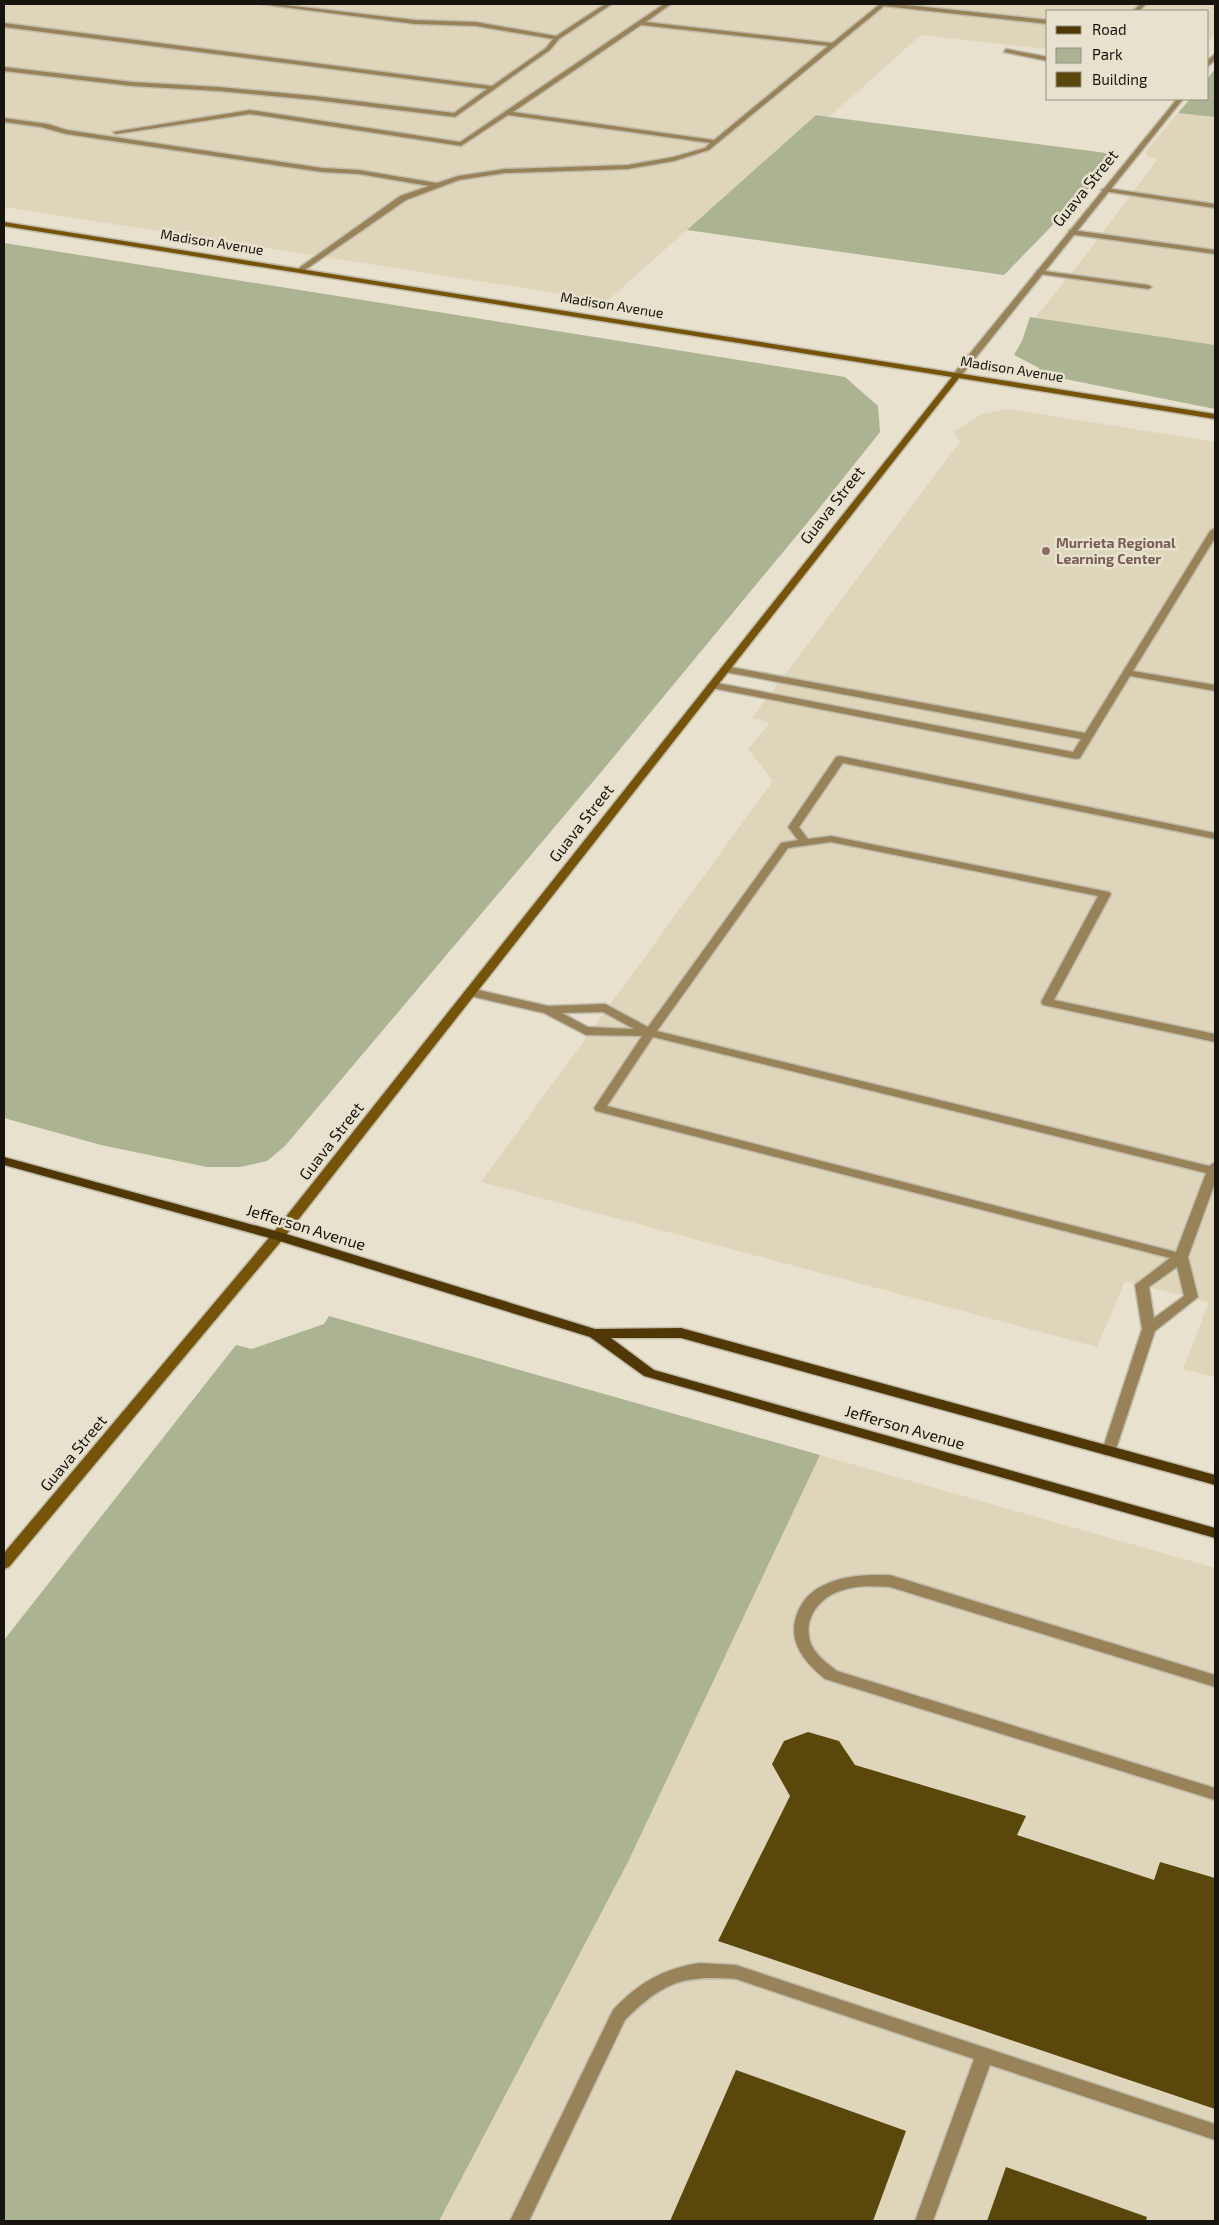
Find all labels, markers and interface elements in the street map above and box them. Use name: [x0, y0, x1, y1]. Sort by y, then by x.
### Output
legend: [1046, 10, 1209, 100]
text: Road: [1092, 20, 1127, 38]
text: Park: [1092, 45, 1123, 63]
text: Building: [1092, 70, 1148, 88]
street label: Guava Street: [1048, 146, 1121, 230]
street label: Madison Avenue: [159, 225, 265, 258]
street label: Madison Avenue: [559, 288, 665, 321]
street label: Madison Avenue: [959, 352, 1065, 385]
street label: Guava Street: [795, 462, 868, 547]
place label: Murrieta Regional Learning Center: [1056, 534, 1176, 567]
marker: Murrieta Regional Learning Center: [1040, 545, 1052, 557]
street label: Guava Street: [544, 780, 617, 865]
street label: Guava Street: [294, 1098, 367, 1183]
street label: Jefferson Avenue: [244, 1199, 368, 1254]
street label: Jefferson Avenue: [843, 1400, 967, 1453]
street label: Guava Street: [35, 1411, 110, 1494]

